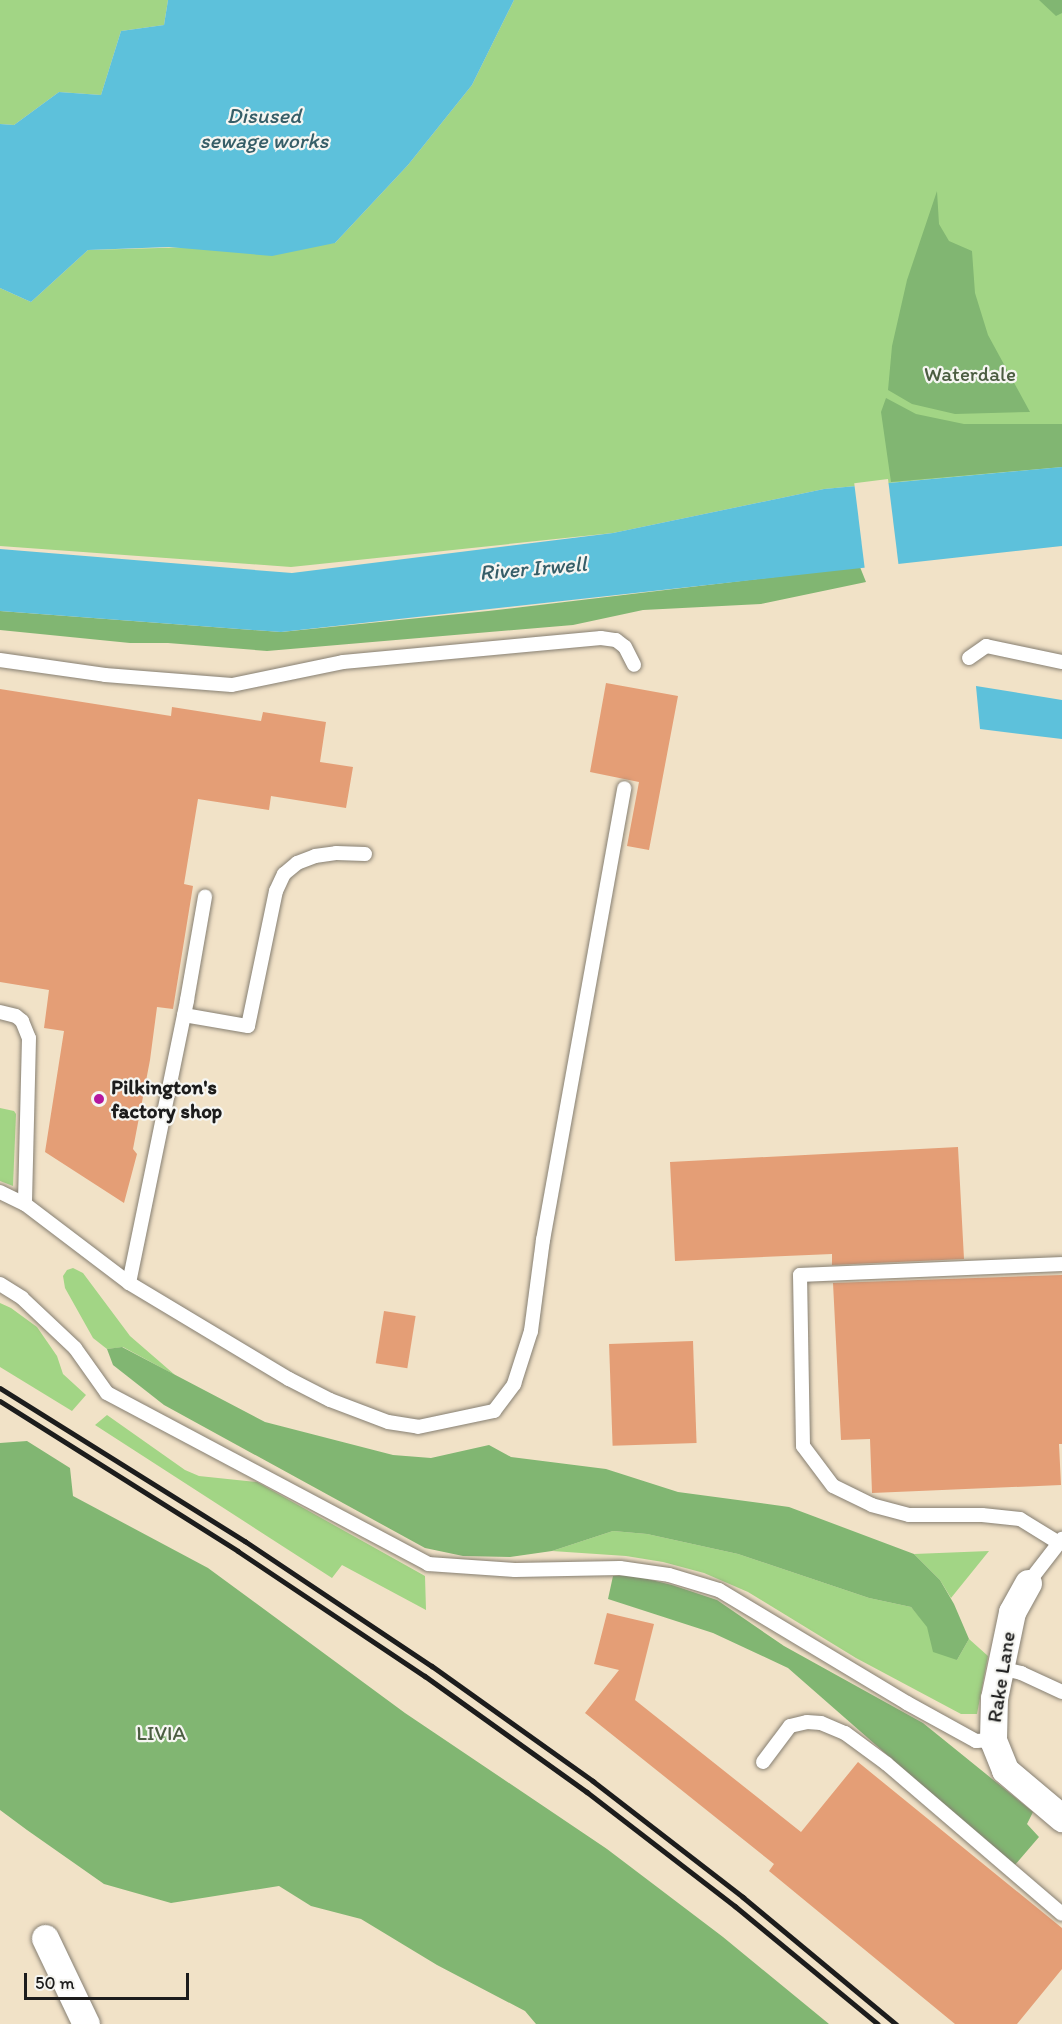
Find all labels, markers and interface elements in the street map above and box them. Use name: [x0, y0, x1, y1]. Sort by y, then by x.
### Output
water label: Disused sewage works: [200, 102, 328, 154]
park label: Waterdale: [924, 361, 1016, 387]
water label: River Irwell: [478, 550, 588, 586]
place label: Pilkington's factory shop: [111, 1074, 222, 1124]
marker: Pilkington's factory shop: [92, 1092, 106, 1106]
street label: Rake Lane: [981, 1629, 1021, 1725]
park label: LIVIA: [136, 1720, 186, 1746]
scale bar: [27, 1961, 192, 1999]
text: 50 m: [35, 1972, 75, 1994]

